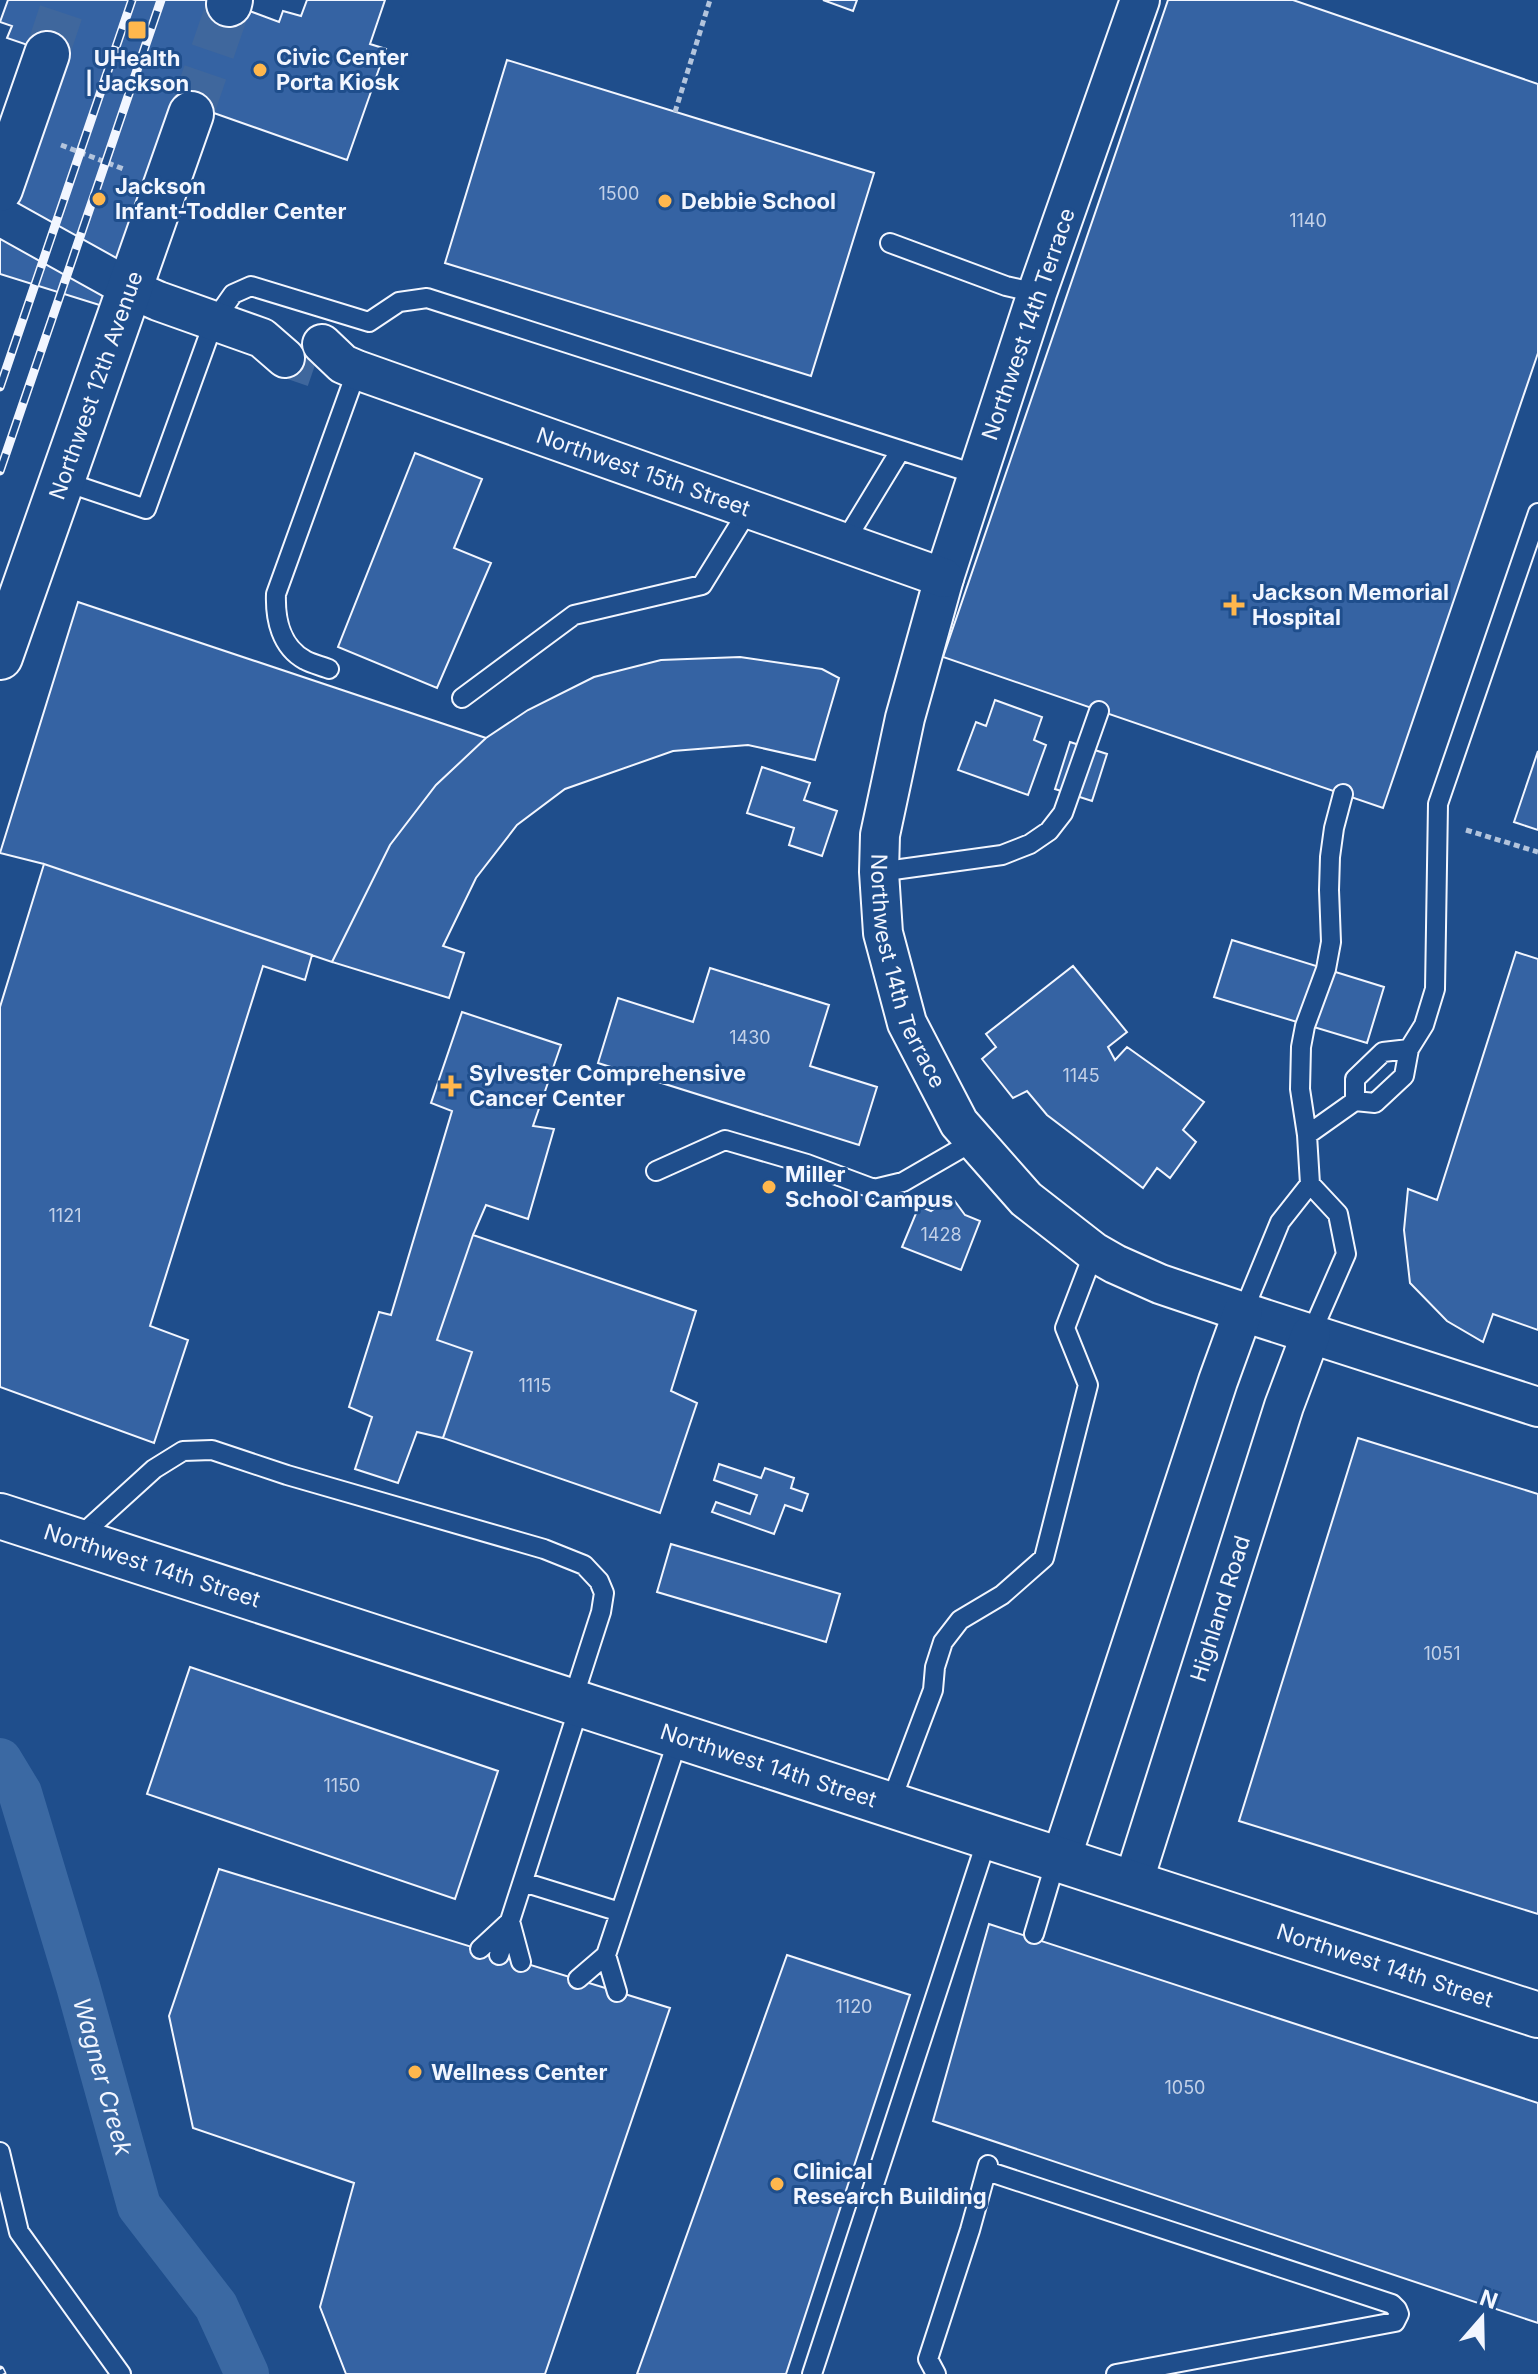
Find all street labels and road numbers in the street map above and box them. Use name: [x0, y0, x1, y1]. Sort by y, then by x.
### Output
street label: Northwest 14th Terrace: [976, 205, 1080, 443]
street label: Northwest 12th Avenue: [43, 268, 148, 503]
street label: Northwest 15th Street: [533, 422, 754, 521]
street label: Northwest 14th Terrace: [866, 853, 951, 1092]
street label: Northwest 14th Street: [41, 1518, 264, 1613]
street label: Highland Road: [1185, 1532, 1255, 1685]
street label: Northwest 14th Street: [657, 1718, 880, 1813]
street label: Northwest 14th Street: [1274, 1918, 1496, 2013]

